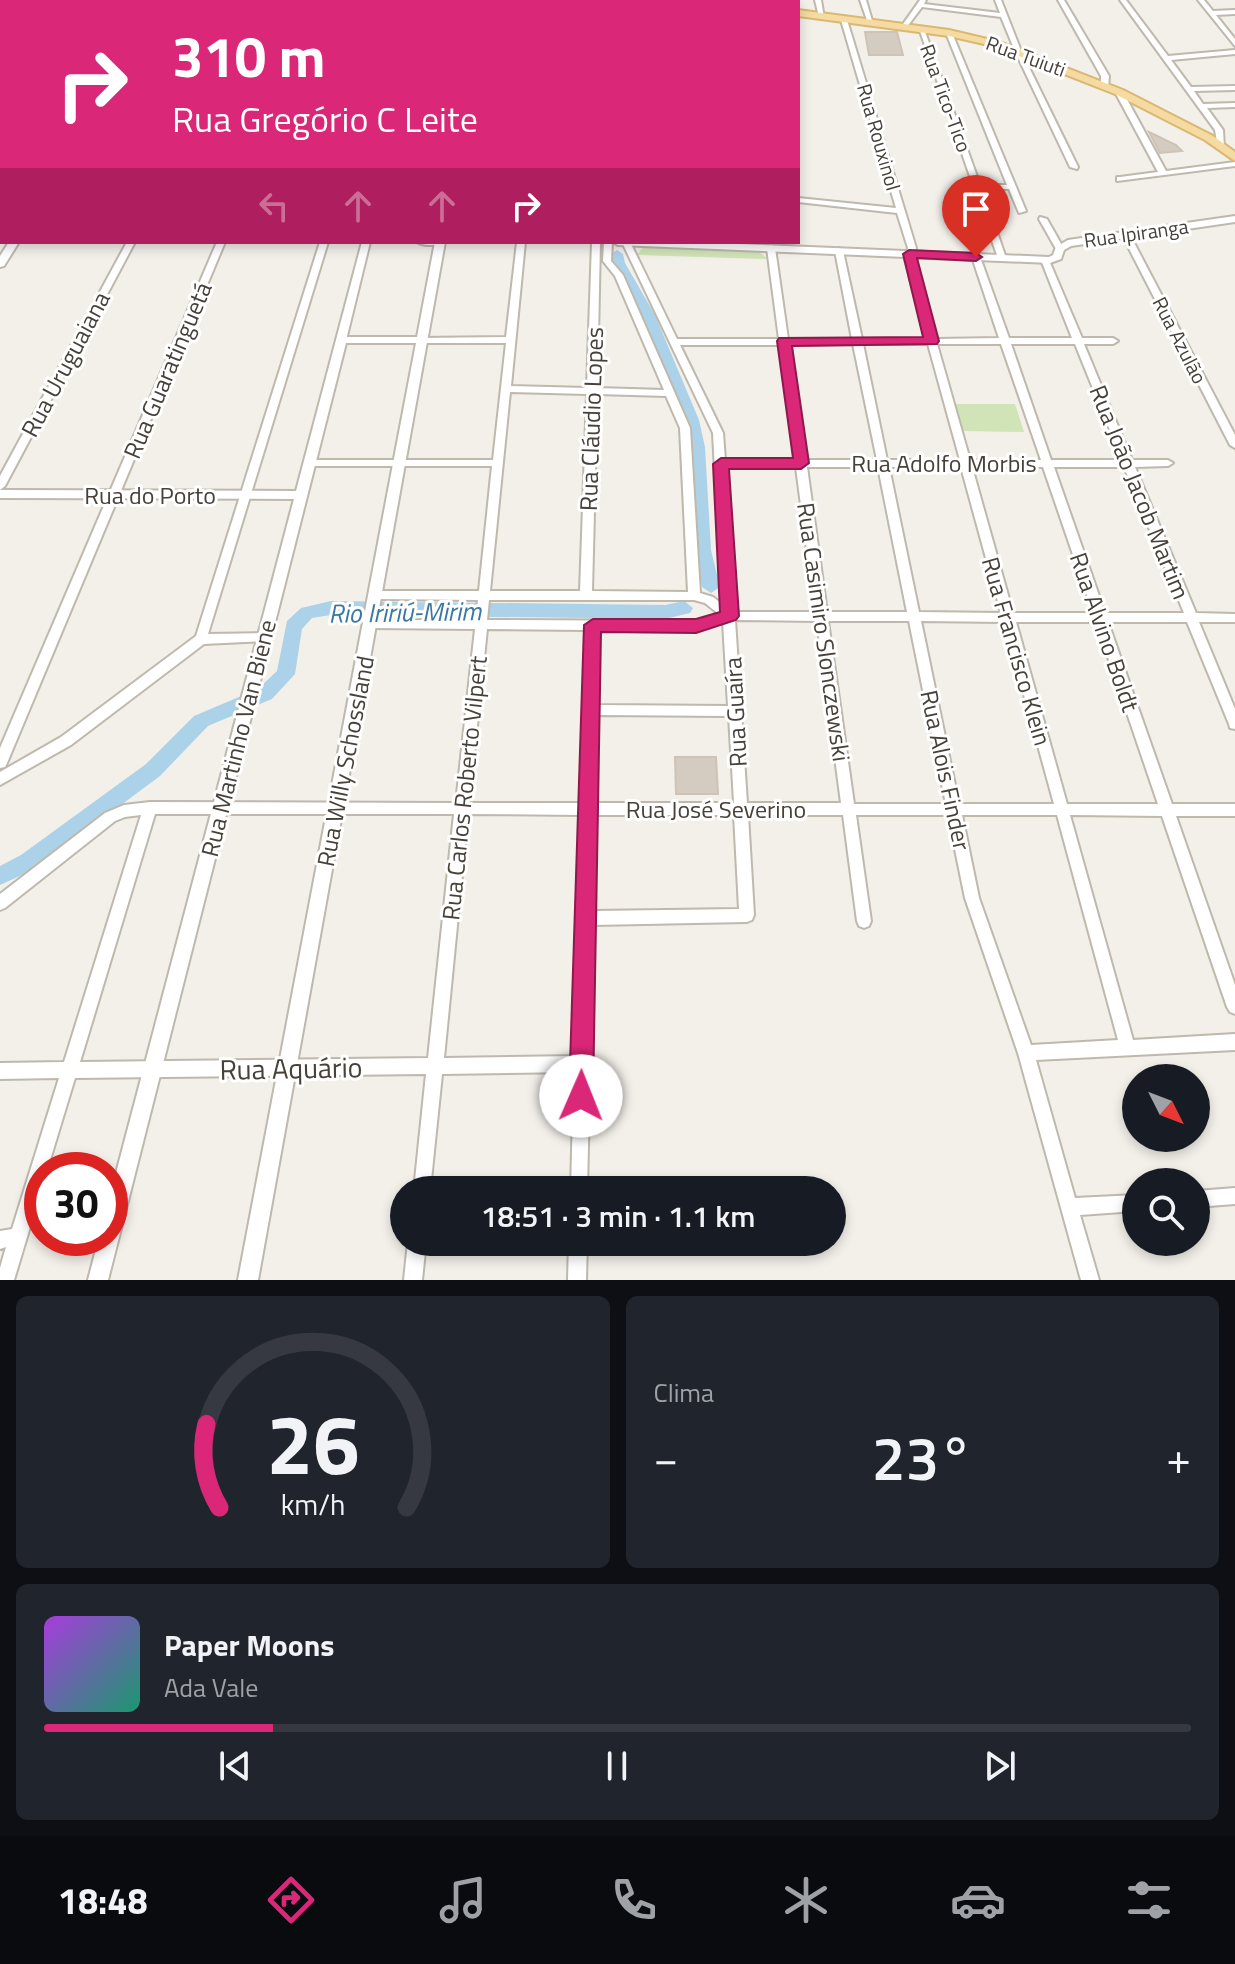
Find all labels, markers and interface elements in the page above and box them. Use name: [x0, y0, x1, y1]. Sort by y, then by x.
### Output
text: 310 m: [172, 14, 325, 99]
street label: Rua Tuiuti: [982, 27, 1070, 85]
icon: right: [40, 32, 144, 136]
street label: Rua Tico-Tico: [912, 40, 980, 156]
street label: Rua Rouxinol: [849, 80, 909, 194]
text: Rua Gregório C Leite: [172, 91, 478, 146]
pin: [942, 175, 1010, 257]
icon: left: [252, 184, 296, 228]
icon: ahead: [336, 184, 380, 228]
icon: ahead: [420, 184, 464, 228]
icon: right: [504, 184, 548, 228]
icon: arrive: [954, 187, 998, 231]
street label: Rua Ipiranga: [1082, 210, 1190, 256]
street label: Rua Guaratinguetá: [114, 276, 220, 464]
street label: Rua Uruguaiana: [11, 285, 119, 443]
street label: Rua Azulão: [1145, 291, 1215, 389]
street label: Rua Cláudio Lopes: [570, 326, 612, 512]
street label: Rua João Jacob Martim: [1081, 379, 1199, 605]
street label: Rua Adolfo Morbis: [851, 445, 1037, 481]
street label: Rua do Porto: [84, 477, 216, 513]
street label: Rua Casimiro Slonczewski: [788, 500, 860, 764]
street label: Rua Alvino Boldt: [1061, 547, 1149, 717]
street label: Rua Francisco Klein: [973, 552, 1061, 750]
water label: Rio Iririú-Mirim: [328, 591, 483, 633]
street label: Rua Martinho Van Biene: [191, 616, 285, 860]
street label: Rua Willy Schossland: [307, 653, 383, 869]
street label: Rua Carlos Roberto Vilpert: [432, 653, 496, 922]
street label: Rua Guaíra: [714, 656, 756, 768]
street label: Rua Alois Finder: [911, 687, 981, 853]
street label: Rua José Severino: [626, 791, 806, 827]
street label: Rua Aquário: [219, 1045, 363, 1091]
position arrow: [539, 1054, 623, 1138]
north arrow: [1122, 1064, 1210, 1152]
map controls: [1122, 1064, 1210, 1256]
speed limit sign: 30: [24, 1152, 128, 1256]
button: search: [1122, 1168, 1210, 1256]
text: 18:51 · 3 min · 1.1 km: [481, 1193, 755, 1239]
text: Clima: [654, 1373, 714, 1412]
text: 26: [266, 1380, 359, 1506]
text: 23°: [872, 1412, 973, 1503]
text: −: [654, 1424, 678, 1491]
text: +: [1166, 1424, 1191, 1491]
text: km/h: [280, 1483, 345, 1526]
text: Paper Moons: [164, 1622, 334, 1668]
text: Ada Vale: [164, 1668, 258, 1707]
icon: previous: [213, 1744, 257, 1788]
icon: pause: [595, 1744, 639, 1788]
icon: next: [978, 1744, 1022, 1788]
icon: directions: [263, 1872, 319, 1928]
icon: music: [435, 1872, 491, 1928]
icon: phone: [606, 1872, 662, 1928]
icon: climate: [778, 1872, 834, 1928]
icon: car: [950, 1872, 1006, 1928]
icon: filters: [1121, 1872, 1177, 1928]
text: 18:48: [58, 1873, 148, 1928]

